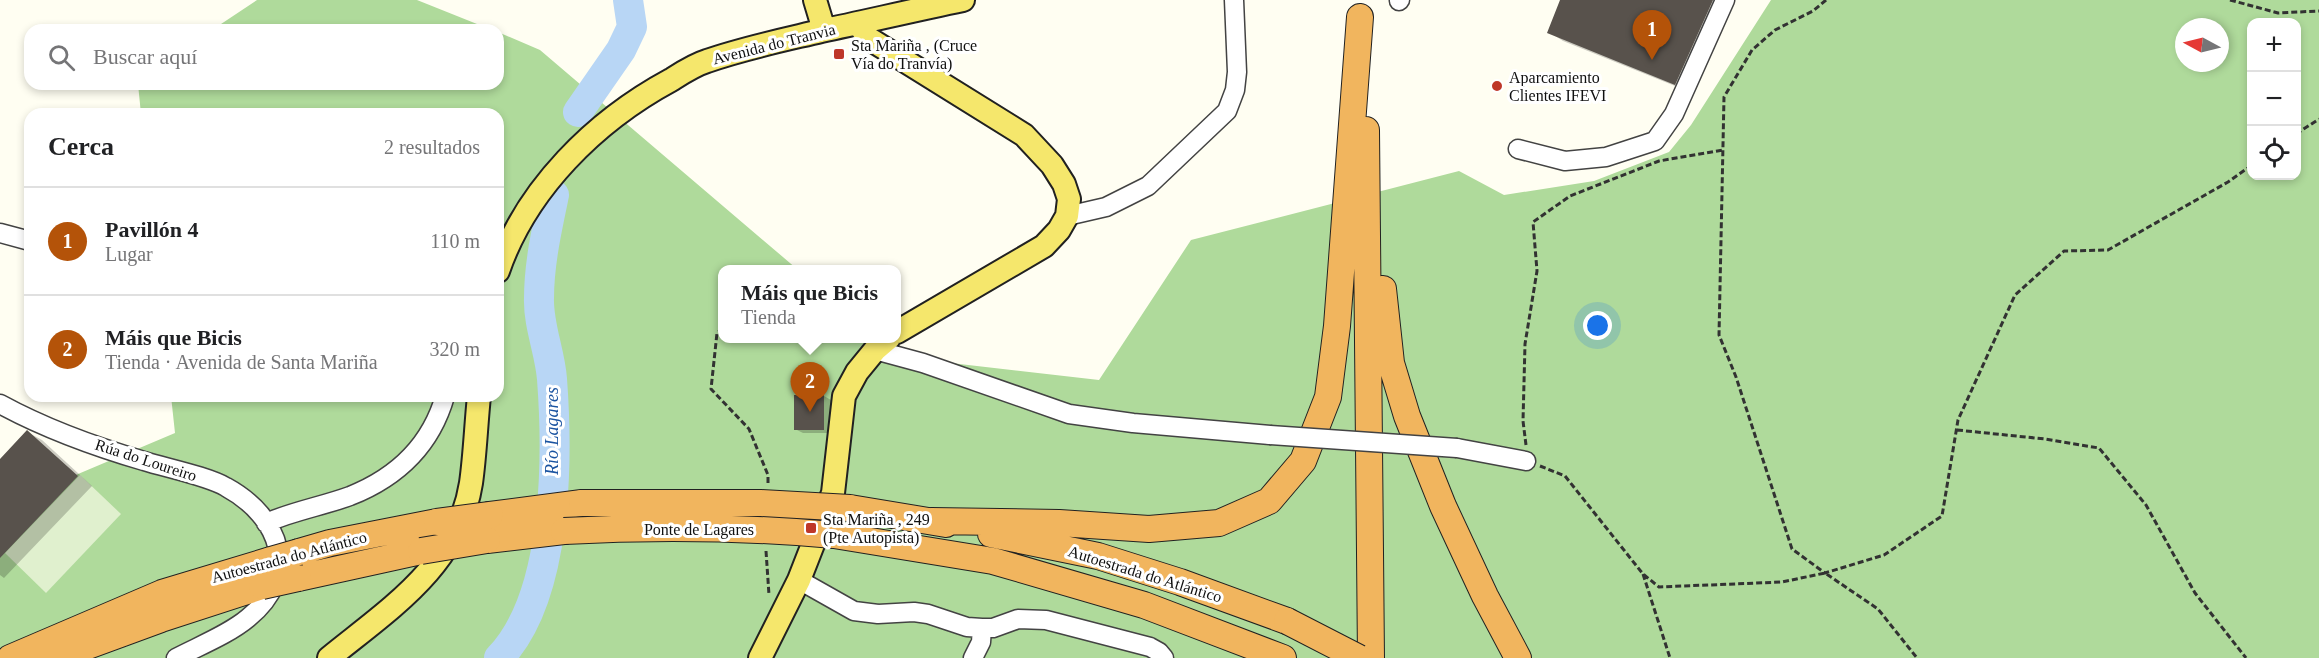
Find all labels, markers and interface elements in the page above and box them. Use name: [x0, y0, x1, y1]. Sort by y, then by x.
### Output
pin: 1: [1632, 10, 1672, 60]
north arrow: [2175, 18, 2229, 72]
map controls: [2247, 18, 2301, 180]
button: +: [2247, 18, 2301, 72]
street label: Avenida do Tranvia: [711, 21, 837, 67]
search box: [24, 24, 504, 90]
place label: Sta Mariña , (Cruce Vía do Tranvía): [851, 37, 977, 73]
icon: search: [45, 41, 78, 74]
text: Buscar aquí: [93, 44, 197, 69]
marker: Sta Mariña , (Cruce Vía do Tranvía): [832, 47, 846, 61]
place label: Aparcamiento Clientes IFEVI: [1509, 69, 1606, 104]
button: −: [2247, 72, 2301, 126]
marker: Aparcamiento Clientes IFEVI: [1490, 79, 1504, 93]
button: locate: [2247, 126, 2301, 180]
text: Cerca: [48, 132, 114, 161]
text: 2 resultados: [384, 136, 480, 158]
text: Pavillón 4: [105, 217, 199, 242]
text: 1: [63, 230, 73, 252]
text: 110 m: [430, 230, 480, 252]
text: Lugar: [105, 243, 153, 265]
popup: [718, 265, 901, 343]
text: Máis que Bicis: [741, 280, 878, 305]
text: Tienda: [741, 306, 796, 328]
your location: [1583, 311, 1612, 340]
text: Máis que Bicis: [105, 325, 242, 350]
text: 2: [63, 338, 73, 360]
text: 320 m: [429, 338, 480, 360]
text: Tienda · Avenida de Santa Mariña: [105, 351, 378, 373]
pin: 2: [790, 362, 830, 412]
water label: Río Lagares: [542, 387, 562, 476]
street label: Rúa do Loureiro: [93, 436, 199, 484]
place label: Sta Mariña , 249 (Pte Autopista): [823, 511, 930, 547]
street label: Ponte de Lagares: [644, 521, 754, 539]
marker: Sta Mariña , 249 (Pte Autopista): [804, 521, 818, 535]
street label: Autoestrada do Atlántico: [210, 528, 368, 586]
street label: Autoestrada do Atlántico: [1066, 542, 1224, 606]

